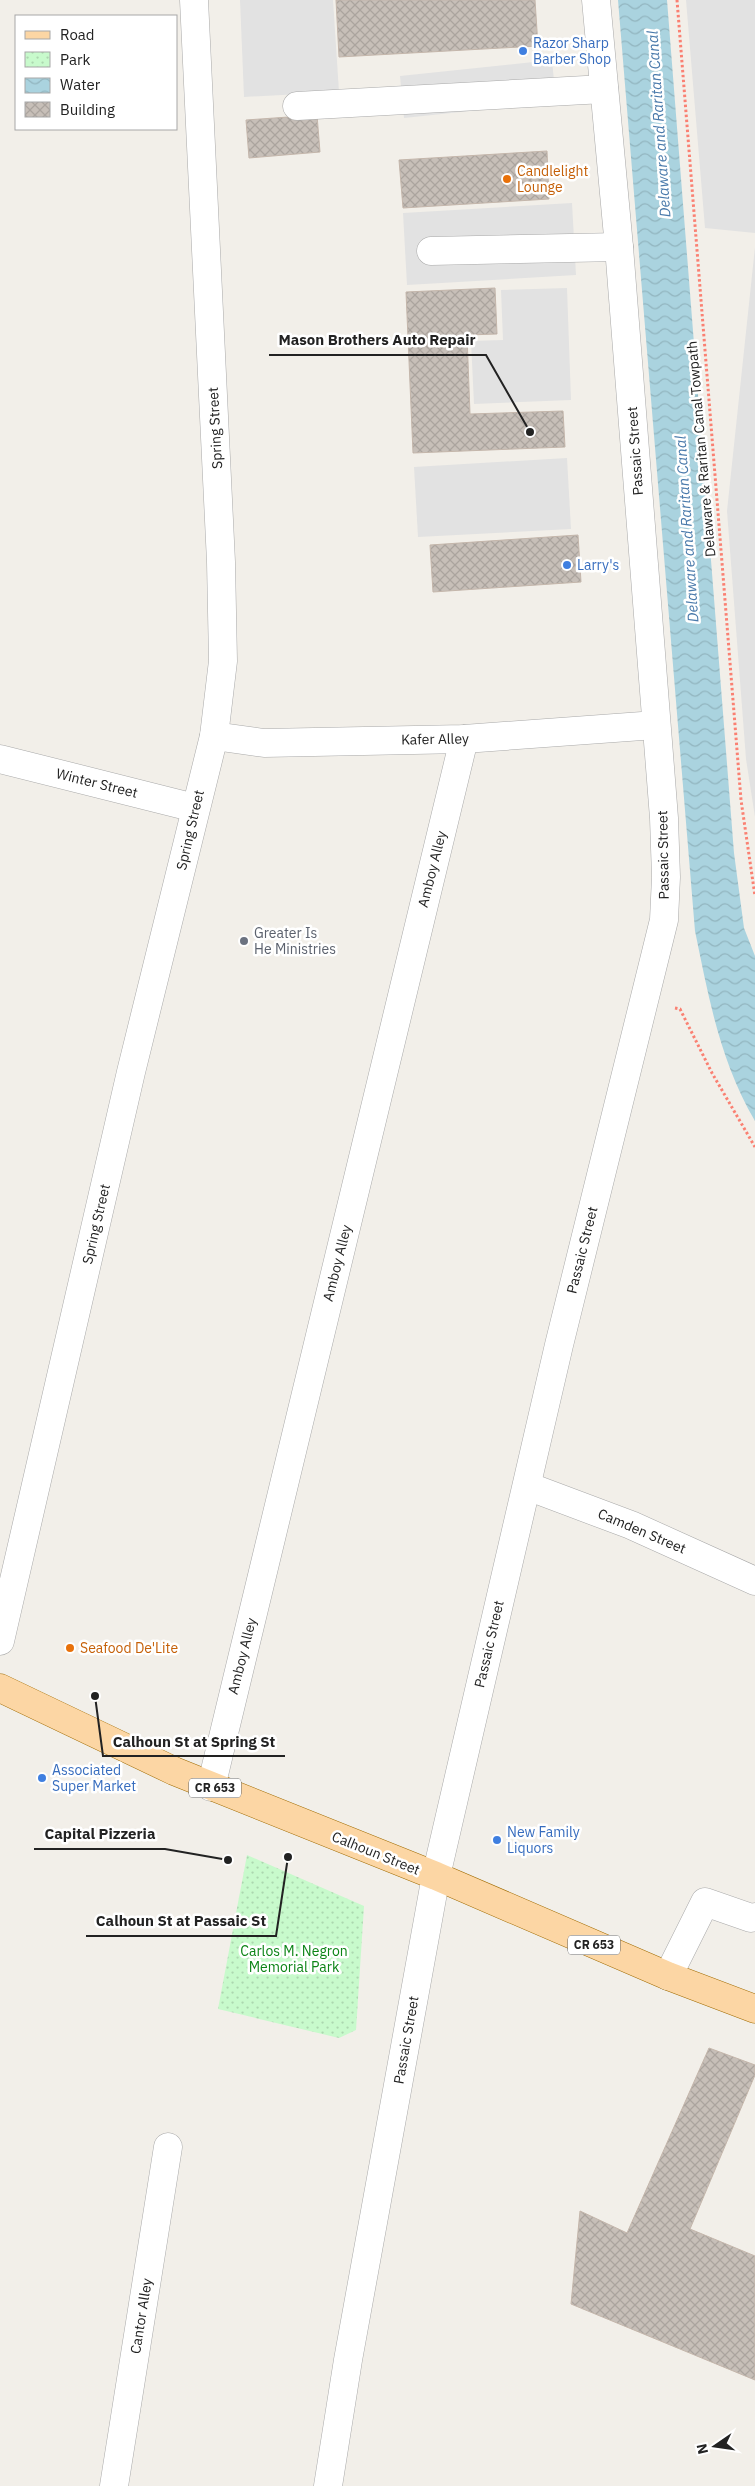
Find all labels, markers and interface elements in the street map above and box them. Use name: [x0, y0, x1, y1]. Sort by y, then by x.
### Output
legend: [15, 15, 178, 130]
text: Road: [60, 25, 95, 44]
water label: Delaware and Raritan Canal: [642, 30, 675, 218]
place label: Razor Sharp Barber Shop: [533, 34, 611, 68]
marker: Razor Sharp Barber Shop: [517, 45, 529, 57]
text: Park: [60, 50, 90, 69]
text: Water: [60, 75, 101, 94]
text: Building: [60, 100, 115, 119]
place label: Candlelight Lounge: [517, 162, 588, 196]
marker: Candlelight Lounge: [501, 173, 513, 185]
callout: Mason Brothers Auto Repair: [269, 325, 486, 355]
text: Mason Brothers Auto Repair: [278, 330, 476, 349]
street label: Delaware & Raritan Canal Towpath: [683, 340, 719, 558]
street label: Spring Street: [204, 387, 226, 469]
street label: Passaic Street: [623, 406, 647, 496]
water label: Delaware and Raritan Canal: [670, 435, 703, 623]
place label: Larry's: [577, 556, 620, 574]
marker: Larry's: [561, 559, 573, 571]
street label: Kafer Alley: [401, 729, 469, 749]
street label: Winter Street: [54, 764, 140, 802]
street label: Spring Street: [172, 788, 208, 872]
street label: Passaic Street: [653, 810, 673, 900]
street label: Amboy Alley: [414, 829, 450, 909]
place label: Greater Is He Ministries: [254, 924, 336, 958]
marker: Greater Is He Ministries: [238, 935, 250, 947]
street label: Spring Street: [78, 1182, 114, 1266]
street label: Passaic Street: [562, 1205, 602, 1295]
street label: Amboy Alley: [319, 1223, 355, 1303]
street label: Camden Street: [595, 1504, 689, 1558]
street label: Passaic Street: [470, 1598, 508, 1689]
street label: Amboy Alley: [224, 1616, 260, 1696]
place label: Seafood De'Lite: [80, 1639, 178, 1657]
marker: Seafood De'Lite: [64, 1642, 76, 1654]
callout: Calhoun St at Spring St: [103, 1726, 285, 1756]
text: Calhoun St at Spring St: [113, 1732, 276, 1751]
place label: Associated Super Market: [52, 1761, 136, 1795]
marker: Associated Super Market: [36, 1772, 48, 1784]
road number: CR 653: [189, 1779, 241, 1798]
callout: Capital Pizzeria: [34, 1819, 165, 1849]
place label: New Family Liquors: [507, 1823, 580, 1857]
text: Capital Pizzeria: [45, 1824, 156, 1843]
street label: Calhoun Street: [329, 1827, 423, 1879]
marker: New Family Liquors: [491, 1834, 503, 1846]
callout: Calhoun St at Passaic St: [86, 1906, 276, 1936]
text: Calhoun St at Passaic St: [96, 1911, 266, 1930]
road number: CR 653: [568, 1936, 620, 1954]
park label: Carlos M. Negron Memorial Park: [240, 1942, 348, 1976]
street label: Passaic Street: [389, 1994, 423, 2085]
street label: Cantor Alley: [126, 2277, 156, 2355]
north arrow: [690, 2421, 740, 2471]
text: N: [692, 2442, 712, 2456]

